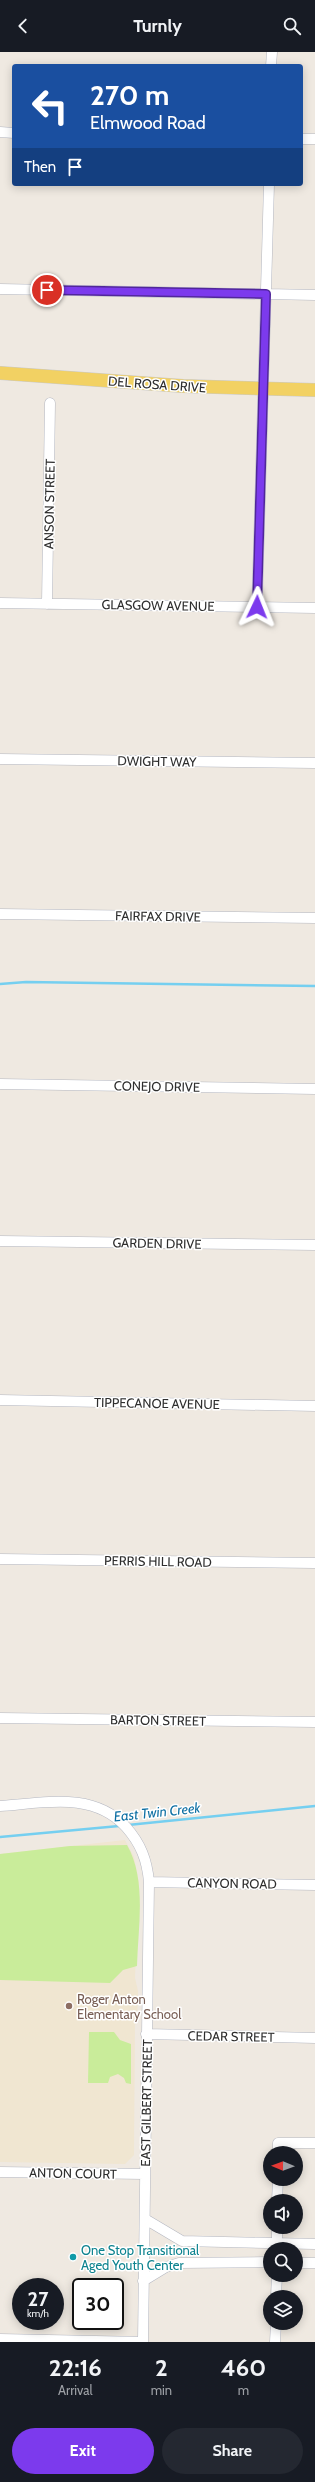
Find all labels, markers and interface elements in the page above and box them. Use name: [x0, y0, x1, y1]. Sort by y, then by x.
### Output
icon: back: [12, 15, 34, 37]
text: Turnly: [133, 15, 182, 37]
icon: search: [281, 15, 303, 37]
text: 270 m: [90, 78, 169, 112]
icon: left: [24, 80, 76, 132]
text: Elmwood Road: [90, 112, 206, 134]
icon: arrive: [64, 156, 86, 178]
text: Then: [24, 158, 56, 176]
pin: [30, 273, 64, 307]
icon: arrive: [36, 279, 58, 301]
street label: DEL ROSA DRIVE: [107, 373, 207, 395]
street label: ANSON STREET: [40, 459, 58, 549]
position arrow: [236, 586, 278, 628]
street label: GLASGOW AVENUE: [101, 596, 215, 614]
street label: DWIGHT WAY: [117, 752, 197, 770]
street label: FAIRFAX DRIVE: [115, 907, 201, 925]
street label: CONEJO DRIVE: [114, 1077, 200, 1095]
street label: GARDEN DRIVE: [112, 1234, 202, 1252]
street label: TIPPECANOE AVENUE: [94, 1394, 220, 1412]
street label: PERRIS HILL ROAD: [104, 1552, 212, 1570]
street label: BARTON STREET: [110, 1711, 206, 1729]
water label: East Twin Creek: [113, 1798, 202, 1825]
street label: CANYON ROAD: [187, 1874, 277, 1892]
place label: Roger Anton Elementary School: [77, 1991, 181, 2022]
marker: Roger Anton Elementary School: [64, 2001, 74, 2011]
street label: CEDAR STREET: [187, 2027, 275, 2045]
street label: EAST GILBERT STREET: [137, 2039, 155, 2167]
north arrow: [263, 2146, 303, 2186]
map controls: [263, 2146, 303, 2330]
street label: ANTON COURT: [29, 2164, 117, 2182]
button: sound: [263, 2194, 303, 2234]
place label: One Stop Transitional Aged Youth Center: [81, 2242, 199, 2273]
button: search: [263, 2242, 303, 2282]
marker: One Stop Transitional Aged Youth Center: [68, 2252, 78, 2262]
speed limit sign: 30: [72, 2278, 124, 2330]
text: 27: [28, 2287, 48, 2311]
button: layers: [263, 2290, 303, 2330]
text: km/h: [27, 2307, 49, 2320]
text: 22:16: [49, 2353, 102, 2382]
text: 2: [155, 2353, 168, 2382]
text: 460: [221, 2353, 266, 2382]
text: Arrival: [58, 2382, 93, 2398]
text: min: [151, 2382, 172, 2398]
text: m: [238, 2382, 249, 2398]
button: Exit: [12, 2428, 154, 2474]
button: Share: [162, 2428, 303, 2474]

